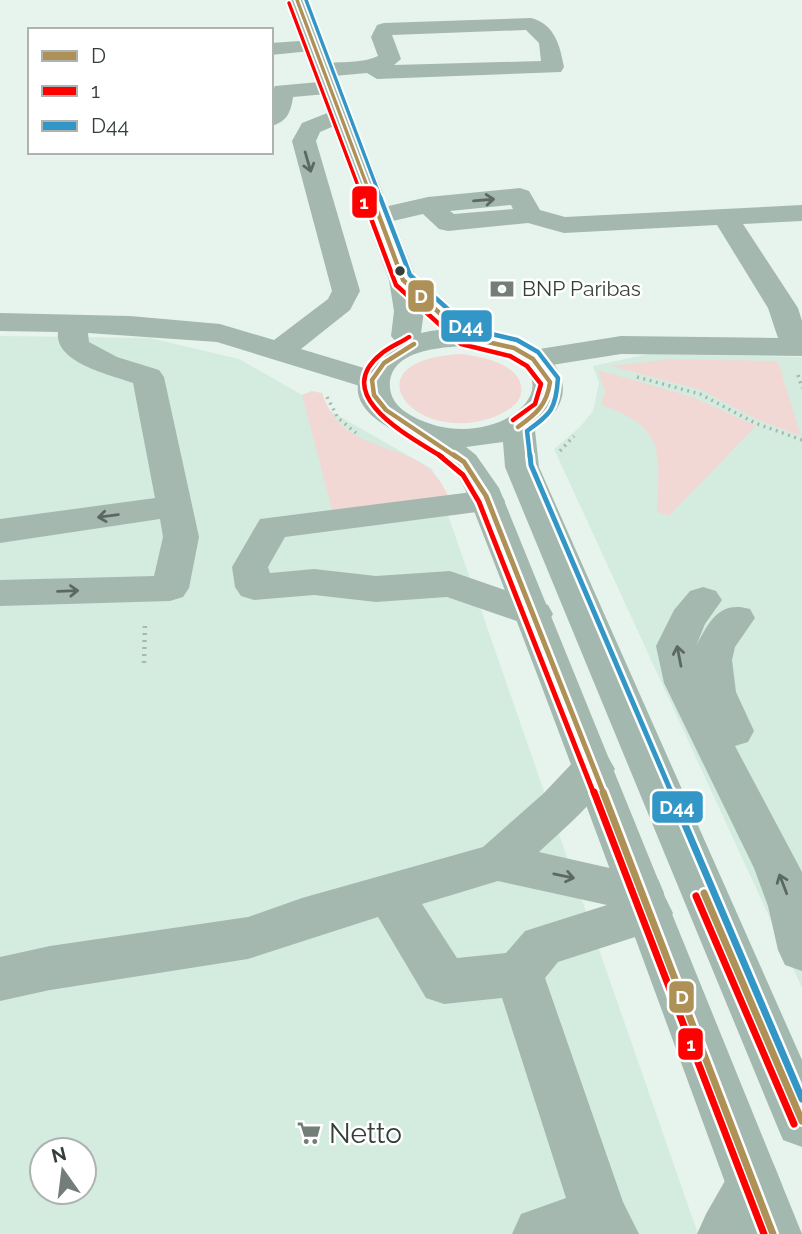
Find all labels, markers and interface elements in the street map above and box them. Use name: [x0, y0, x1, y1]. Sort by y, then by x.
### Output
legend: [28, 28, 273, 154]
text: D: [91, 43, 106, 68]
text: 1: [91, 78, 100, 103]
text: D44: [91, 113, 129, 138]
one-way arrow: [303, 150, 316, 172]
line badge: 1: [351, 185, 378, 219]
text: 1: [359, 191, 369, 213]
one-way arrow: [472, 193, 495, 206]
unlabelled marker: [393, 264, 407, 278]
bank icon: BNP Paribas: [488, 275, 516, 303]
place label: BNP Paribas: [522, 276, 641, 301]
line badge: D: [407, 279, 435, 313]
text: D: [414, 285, 428, 307]
line badge: D44: [440, 309, 493, 343]
text: D44: [448, 315, 484, 337]
one-way arrow: [97, 509, 119, 522]
one-way arrow: [56, 584, 79, 597]
one-way arrow: [671, 645, 685, 668]
line badge: D44: [651, 790, 704, 824]
text: D44: [659, 796, 695, 818]
one-way arrow: [552, 870, 575, 884]
one-way arrow: [776, 874, 789, 896]
line badge: D: [668, 980, 695, 1014]
text: D: [675, 986, 689, 1008]
line badge: 1: [677, 1027, 704, 1061]
text: 1: [686, 1033, 696, 1055]
place label: Netto: [329, 1117, 402, 1150]
supermarket icon: Netto: [295, 1119, 323, 1147]
north arrow: [28, 1136, 98, 1206]
text: N: [49, 1142, 69, 1167]

